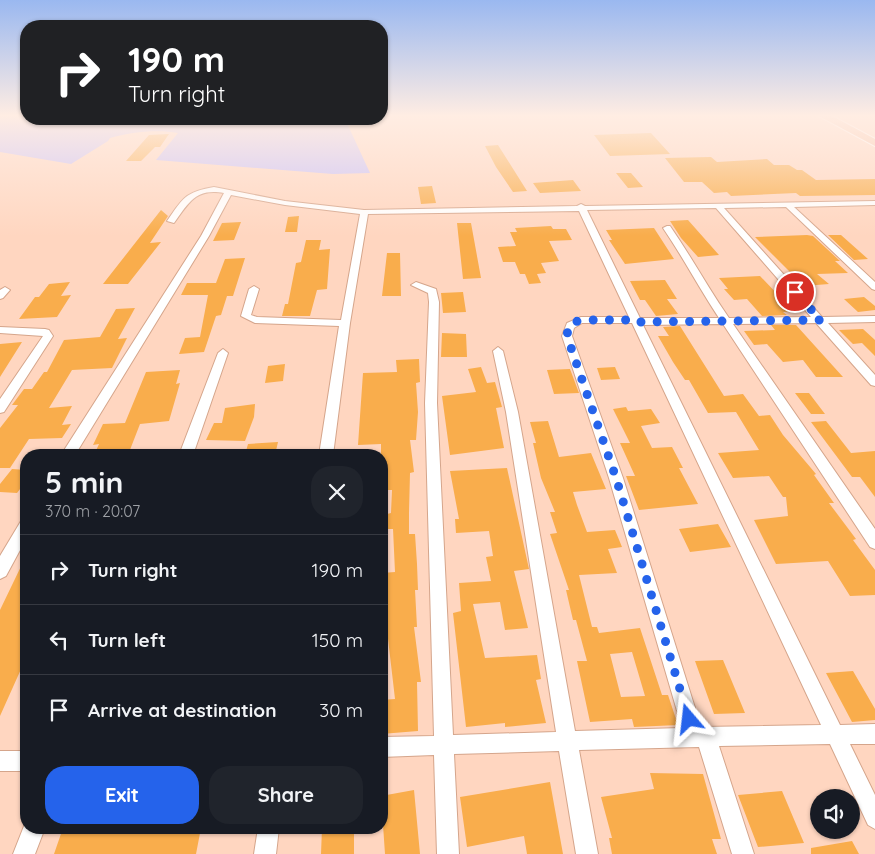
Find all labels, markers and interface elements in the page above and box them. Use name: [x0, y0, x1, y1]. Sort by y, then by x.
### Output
text: 190 m: [128, 37, 225, 81]
icon: right: [45, 40, 110, 105]
text: Turn right: [128, 80, 225, 108]
pin: [774, 271, 816, 313]
icon: arrive: [781, 278, 809, 306]
text: 5 min: [45, 463, 123, 501]
button: close: [311, 466, 363, 518]
text: 370 m · 20:07: [45, 501, 140, 521]
icon: right: [45, 556, 73, 584]
text: Turn right: [88, 558, 177, 582]
text: 190 m: [312, 558, 363, 582]
icon: left: [45, 626, 73, 654]
text: Turn left: [88, 628, 166, 652]
text: 150 m: [312, 628, 363, 652]
position arrow: [662, 692, 714, 744]
icon: arrive: [45, 696, 73, 724]
text: Arrive at destination: [88, 698, 277, 722]
text: 30 m: [319, 698, 363, 722]
button: Exit: [45, 766, 199, 824]
button: Share: [209, 766, 363, 824]
map controls: [810, 789, 860, 839]
button: sound: [810, 789, 860, 839]

